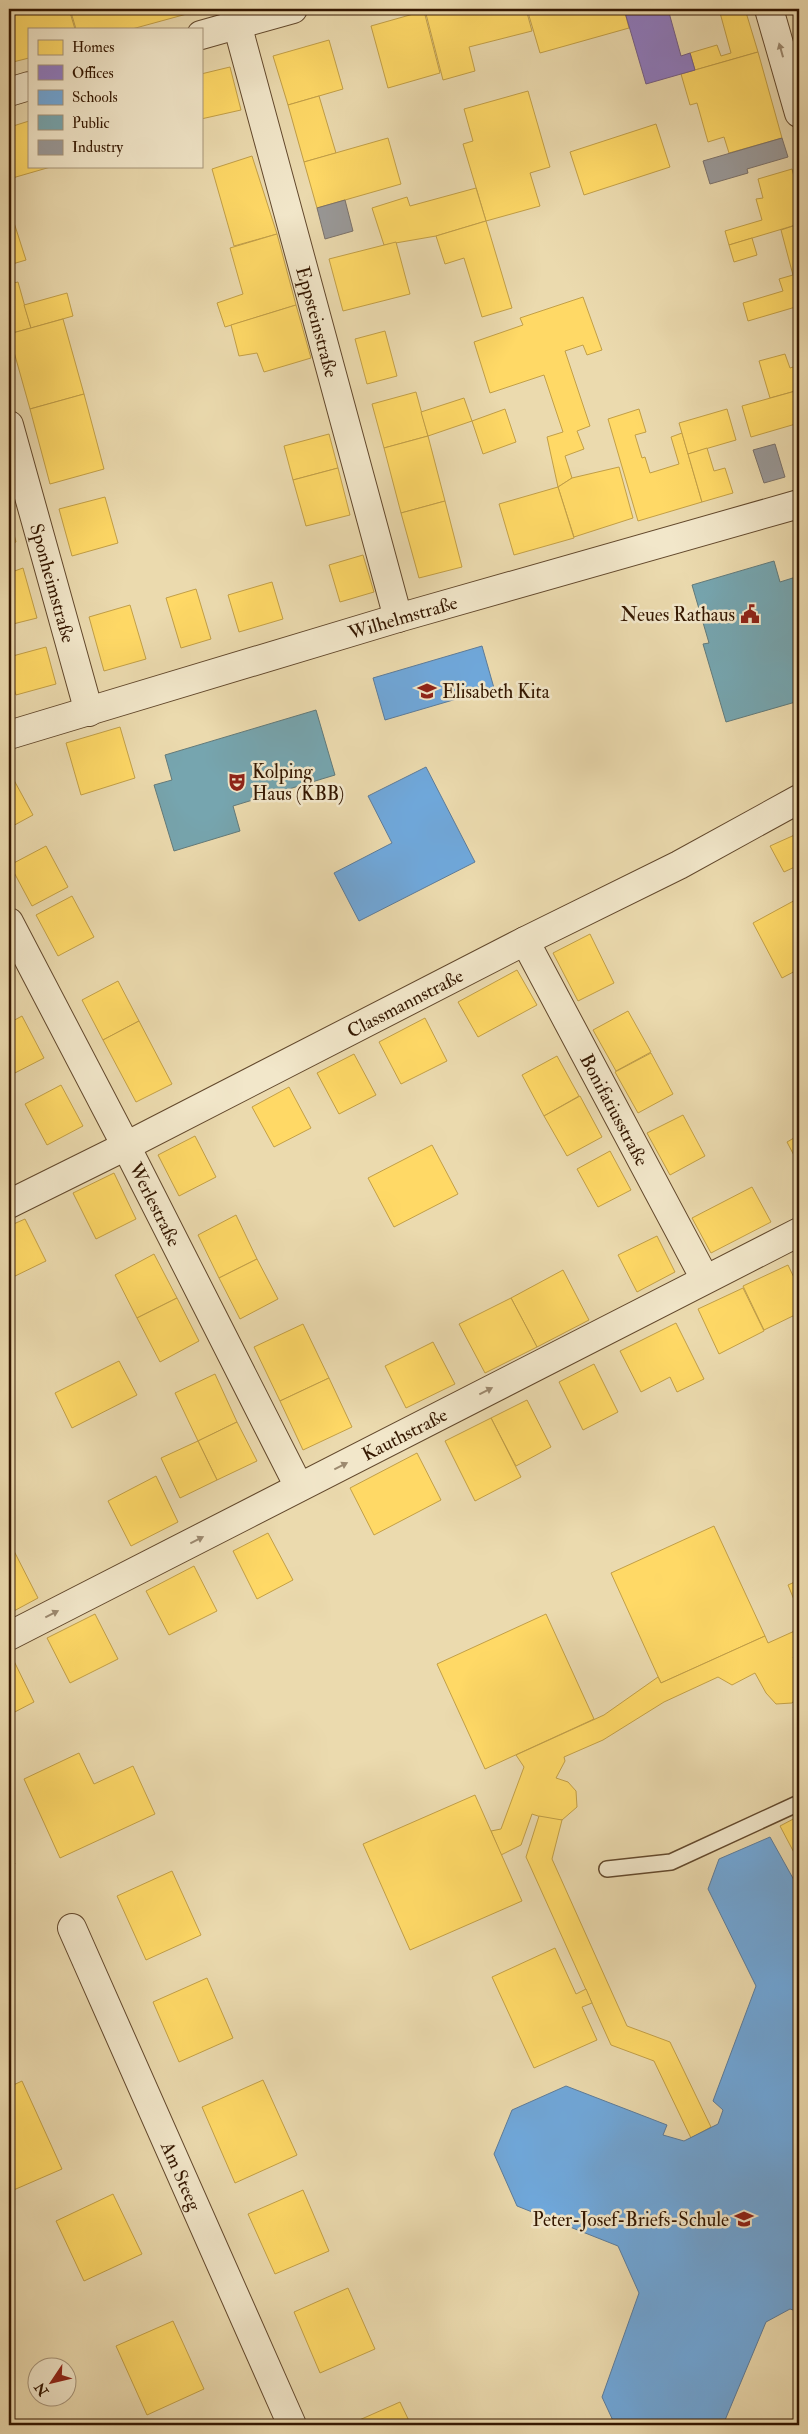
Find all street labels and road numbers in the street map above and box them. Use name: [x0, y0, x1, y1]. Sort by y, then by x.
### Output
street label: Eppsteinstraße: [290, 264, 343, 380]
street label: Sponheimstraße: [24, 521, 80, 646]
street label: Wilhelmstraße: [345, 591, 460, 646]
street label: Classmannstraße: [343, 964, 468, 1043]
street label: Bonifatiusstraße: [574, 1050, 654, 1170]
street label: Werlestraße: [123, 1158, 186, 1251]
street label: Kauthstraße: [358, 1403, 452, 1467]
street label: Am Steeg: [155, 2137, 207, 2215]

